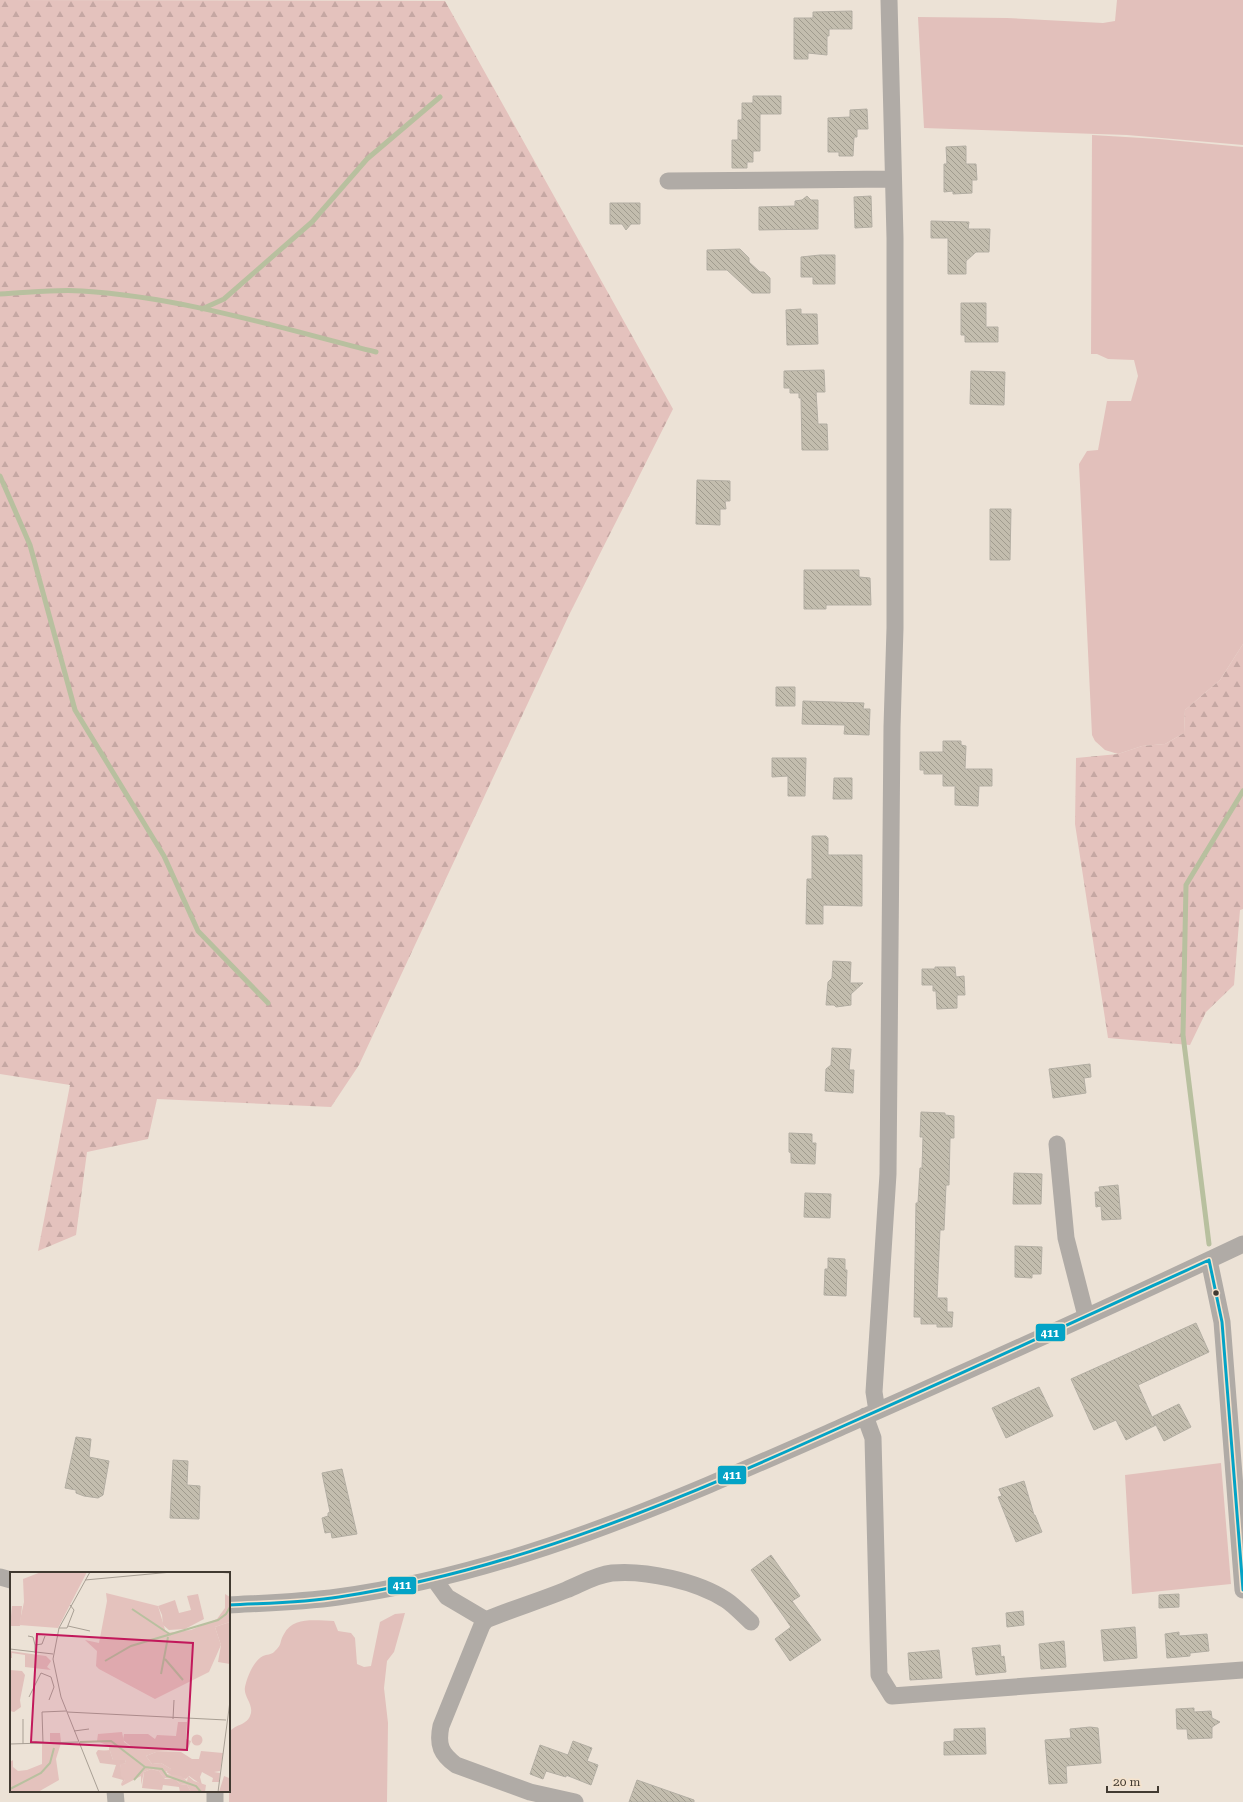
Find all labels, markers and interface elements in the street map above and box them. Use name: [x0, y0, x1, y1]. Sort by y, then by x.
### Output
unlabelled marker: [1211, 1288, 1221, 1298]
line badge: 411: [1035, 1323, 1066, 1342]
text: 411: [1041, 1327, 1059, 1340]
line badge: 411: [717, 1465, 747, 1485]
text: 411: [723, 1469, 741, 1482]
inset map: [10, 1572, 230, 1792]
line badge: 411: [387, 1576, 417, 1595]
text: 411: [393, 1579, 411, 1592]
scale bar: [1107, 1768, 1158, 1794]
text: 20 m: [1113, 1775, 1140, 1789]

